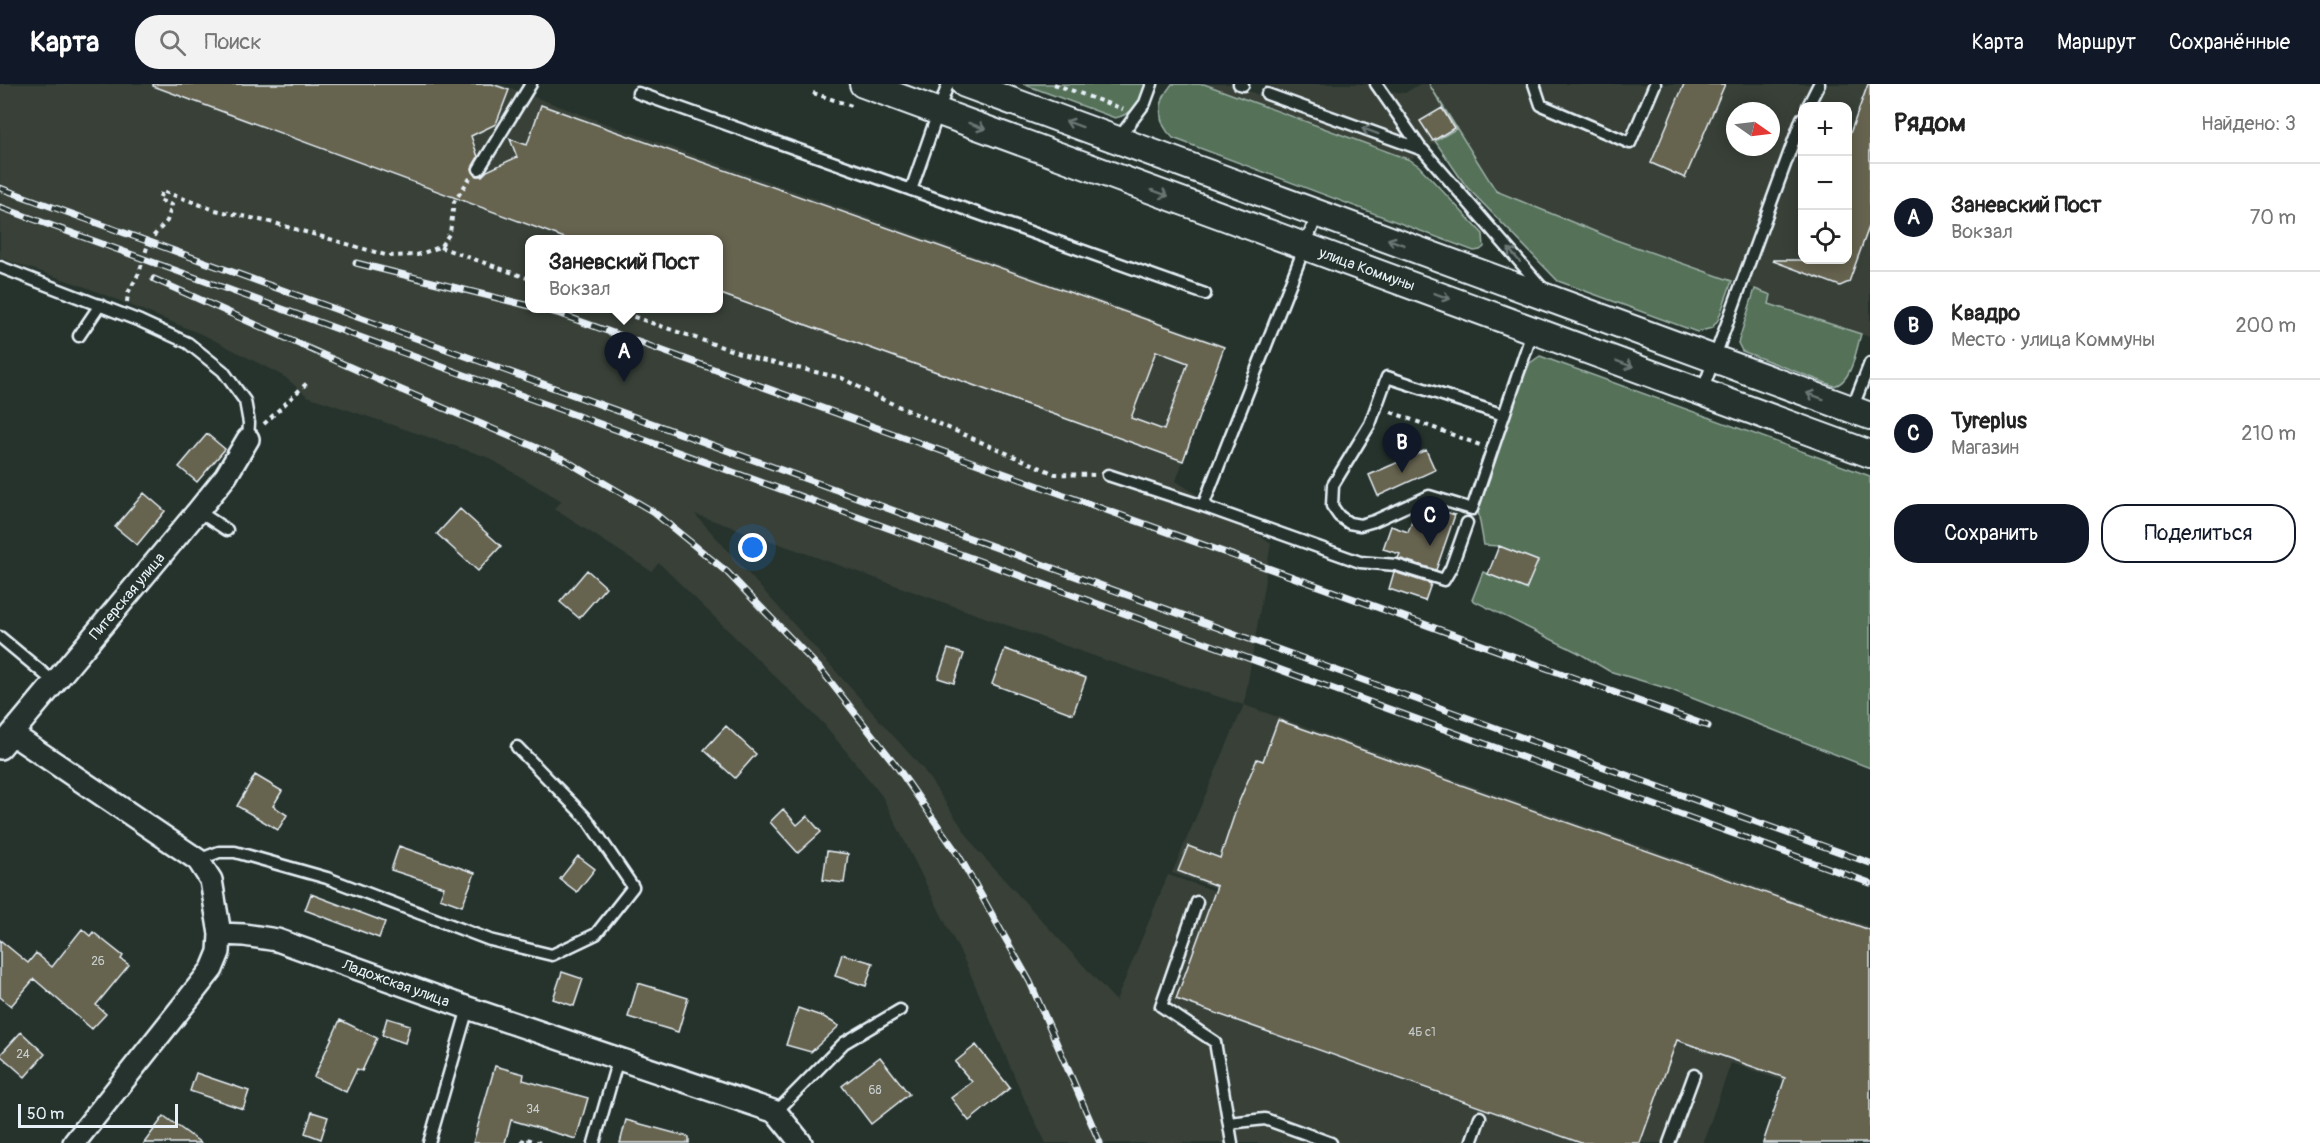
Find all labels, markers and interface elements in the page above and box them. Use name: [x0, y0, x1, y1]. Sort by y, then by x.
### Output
search box: [135, 15, 555, 69]
text: Карта: [30, 25, 99, 60]
icon: search: [156, 26, 189, 59]
text: Поиск: [204, 28, 262, 56]
text: Карта: [1972, 29, 2024, 56]
text: Маршрут: [2057, 29, 2136, 56]
text: Сохранённые: [2169, 29, 2290, 56]
north arrow: [1726, 102, 1780, 156]
map controls: [1798, 102, 1852, 264]
button: +: [1798, 102, 1852, 156]
text: Рядом: [1894, 107, 1966, 139]
text: Найдено: 3: [2201, 111, 2296, 136]
one-way arrow: [1065, 118, 1084, 129]
one-way arrow: [968, 121, 986, 132]
one-way arrow: [1361, 125, 1380, 136]
button: −: [1798, 156, 1852, 210]
one-way arrow: [1151, 188, 1169, 199]
text: Заневский Пост: [1951, 191, 2102, 219]
text: A: [1907, 205, 1920, 230]
text: 70 m: [2250, 205, 2296, 230]
button: locate: [1798, 210, 1852, 264]
text: Вокзал: [1951, 219, 2013, 244]
popup: [525, 235, 723, 313]
one-way arrow: [1387, 235, 1405, 246]
street label: улица Коммуны: [1315, 243, 1417, 296]
text: Заневский Пост: [549, 248, 699, 276]
one-way arrow: [1507, 248, 1521, 263]
text: Вокзал: [549, 276, 611, 301]
one-way arrow: [1432, 292, 1451, 303]
text: Квадро: [1951, 299, 2020, 327]
text: B: [1908, 313, 1919, 338]
text: 200 m: [2235, 313, 2296, 338]
text: Место · улица Коммуны: [1951, 327, 2155, 352]
pin: A: [604, 332, 644, 382]
one-way arrow: [1615, 359, 1634, 370]
one-way arrow: [1806, 389, 1825, 400]
text: Tyreplus: [1951, 407, 2027, 435]
text: C: [1907, 421, 1920, 446]
text: 210 m: [2241, 421, 2296, 446]
pin: B: [1382, 424, 1422, 473]
text: Магазин: [1951, 435, 2019, 460]
pin: C: [1410, 496, 1450, 546]
button: Сохранить: [1894, 504, 2089, 563]
button: Поделиться: [2101, 504, 2296, 563]
your location: [738, 533, 767, 562]
street label: Питерская улица: [86, 549, 169, 644]
house number: 26: [91, 954, 105, 969]
street label: Ладожская улица: [339, 955, 452, 1012]
house number: 4Б с1: [1408, 1025, 1436, 1040]
house number: 24: [16, 1047, 30, 1062]
house number: 68: [868, 1083, 882, 1098]
scale bar: [18, 1101, 178, 1128]
house number: 34: [526, 1102, 540, 1117]
text: 50 m: [27, 1104, 64, 1124]

